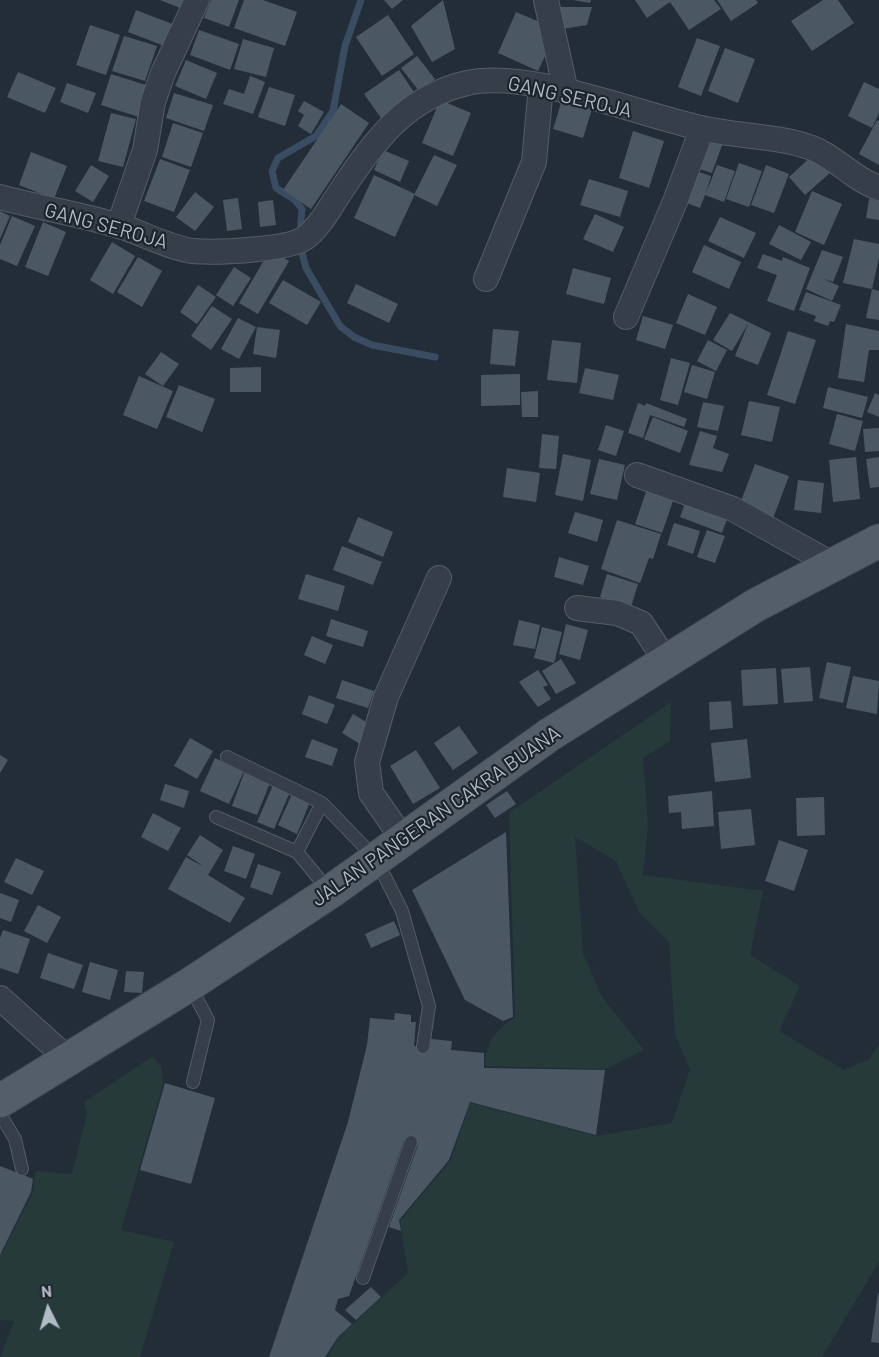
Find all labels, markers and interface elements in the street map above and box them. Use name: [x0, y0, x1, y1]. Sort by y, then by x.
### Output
street label: GANG SEROJA: [506, 71, 634, 123]
street label: GANG SEROJA: [42, 198, 170, 254]
street label: JALAN PANGERAN CAKRA BUANA: [307, 721, 565, 911]
north arrow: [18, 1279, 78, 1339]
text: N: [40, 1281, 53, 1300]

